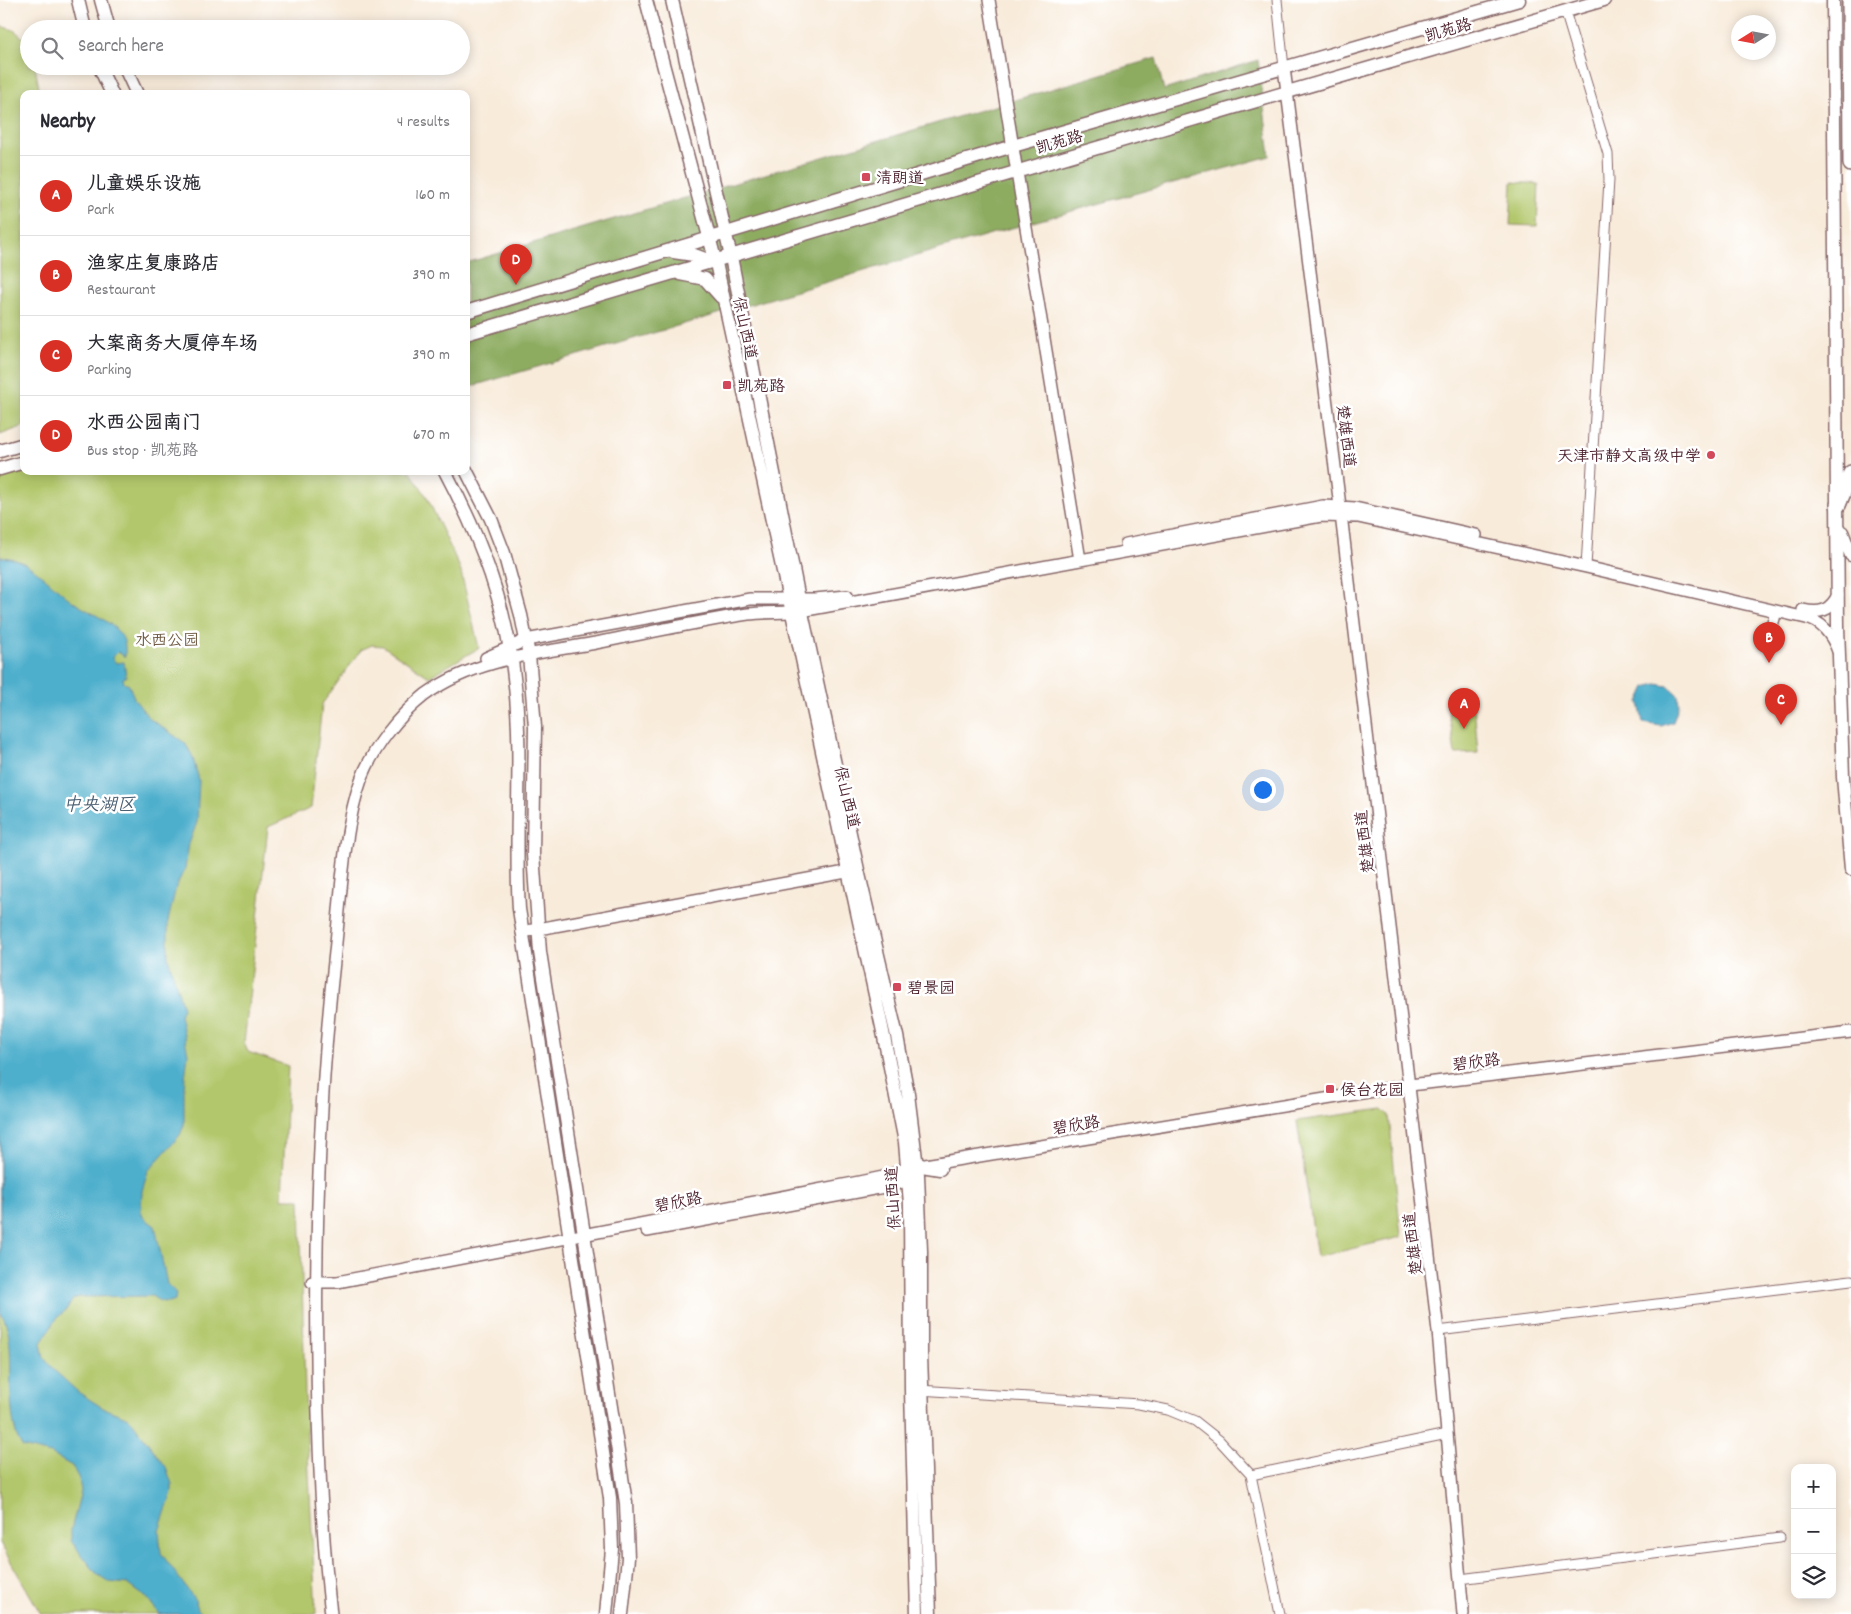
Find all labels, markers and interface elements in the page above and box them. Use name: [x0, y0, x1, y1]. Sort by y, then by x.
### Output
street label: 凯苑路: [1422, 14, 1475, 49]
north arrow: [1731, 15, 1776, 60]
search box: [20, 20, 470, 75]
icon: search: [38, 34, 66, 62]
text: Search here: [78, 34, 164, 61]
text: Nearby: [40, 108, 95, 138]
text: 4 results: [397, 111, 450, 134]
street label: 凯苑路: [1033, 126, 1086, 161]
place label: 清朗道: [876, 168, 924, 191]
marker: 清朗道: [860, 171, 872, 183]
text: 儿童娱乐设施: [87, 172, 201, 199]
text: A: [52, 184, 60, 207]
text: 160 m: [415, 184, 450, 207]
text: Park: [87, 199, 114, 222]
pin: D: [500, 244, 532, 285]
text: 渔家庄复康路店: [87, 252, 220, 279]
text: B: [52, 264, 60, 287]
text: 390 m: [412, 264, 450, 287]
text: Restaurant: [87, 279, 156, 302]
street label: 保山西道: [726, 295, 761, 362]
text: 大案商务大厦停车场: [87, 332, 258, 359]
text: C: [52, 344, 60, 367]
text: 390 m: [412, 344, 450, 367]
text: Parking: [87, 359, 132, 382]
place label: 凯苑路: [737, 376, 785, 399]
marker: 凯苑路: [721, 379, 733, 391]
street label: 楚雄西道: [1329, 403, 1360, 469]
text: 水西公园南门: [87, 411, 201, 438]
text: D: [52, 424, 60, 447]
text: 670 m: [413, 424, 450, 447]
text: Bus stop · 凯苑路: [87, 440, 198, 463]
place label: 天津市静文高级中学: [1557, 446, 1701, 469]
marker: 天津市静文高级中学: [1705, 449, 1717, 461]
pin: B: [1753, 622, 1785, 663]
park label: 水西公园: [135, 630, 199, 653]
pin: C: [1765, 684, 1797, 725]
pin: A: [1448, 688, 1480, 729]
street label: 保山西道: [827, 764, 864, 831]
your location: [1250, 777, 1276, 803]
water label: 中央湖区: [63, 794, 136, 819]
street label: 楚雄西道: [1351, 809, 1382, 875]
place label: 碧景园: [907, 978, 955, 1001]
marker: 碧景园: [891, 981, 903, 993]
street label: 碧欣路: [1451, 1049, 1502, 1078]
place label: 侯台花园: [1340, 1080, 1404, 1103]
marker: 侯台花园: [1324, 1083, 1336, 1095]
street label: 碧欣路: [1051, 1111, 1102, 1142]
street label: 保山西道: [881, 1165, 908, 1230]
street label: 碧欣路: [653, 1188, 704, 1219]
street label: 楚雄西道: [1399, 1211, 1430, 1277]
map controls: [1791, 1464, 1836, 1599]
button: +: [1791, 1464, 1836, 1509]
button: −: [1791, 1509, 1836, 1554]
button: layers: [1791, 1554, 1836, 1599]

